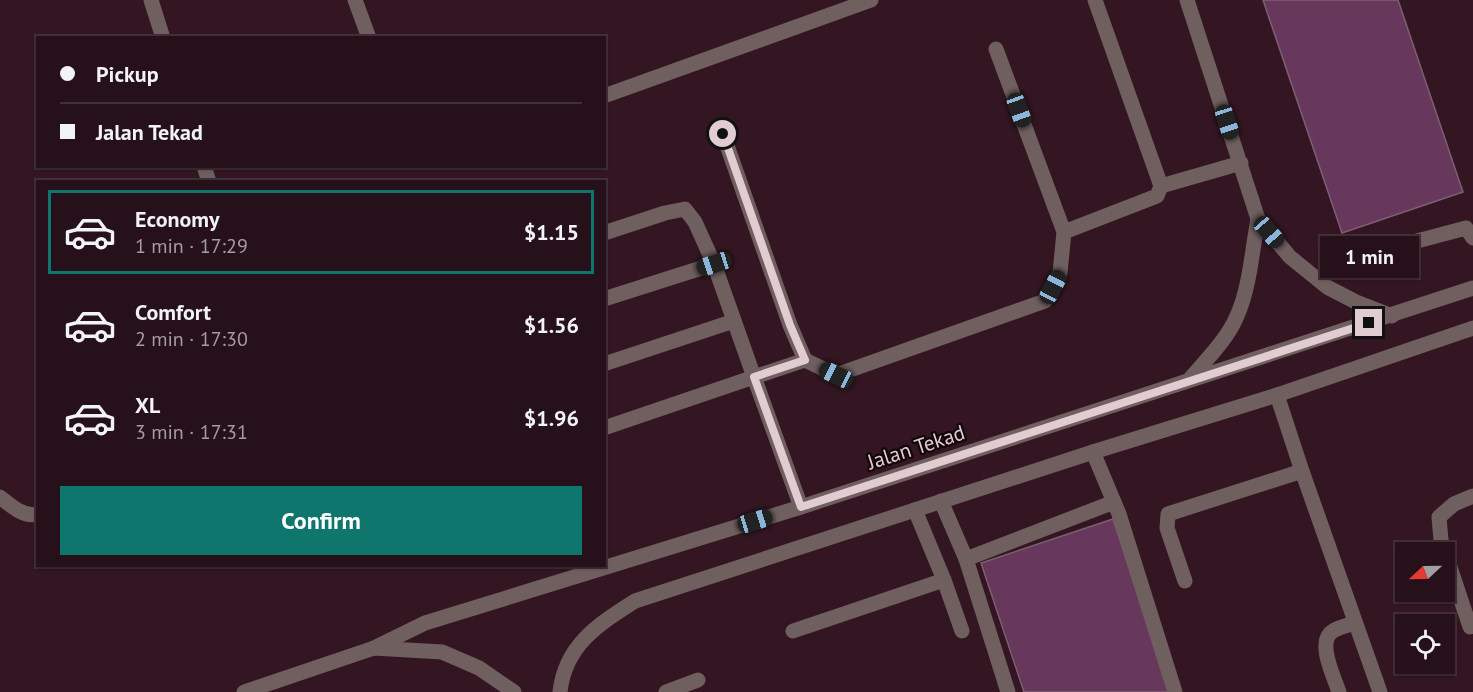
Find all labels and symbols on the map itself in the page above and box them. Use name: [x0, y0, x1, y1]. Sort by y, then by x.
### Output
car: [1004, 90, 1034, 130]
car: [1213, 102, 1241, 142]
route start: [709, 120, 736, 147]
car: [1250, 213, 1288, 251]
callout: 1 min: [1320, 236, 1418, 278]
car: [694, 250, 734, 278]
car: [1037, 267, 1069, 307]
route end: [1355, 309, 1382, 336]
car: [816, 359, 856, 391]
street label: Jalan Tekad: [863, 419, 968, 476]
car: [735, 507, 775, 535]
north arrow: [1395, 542, 1455, 602]

